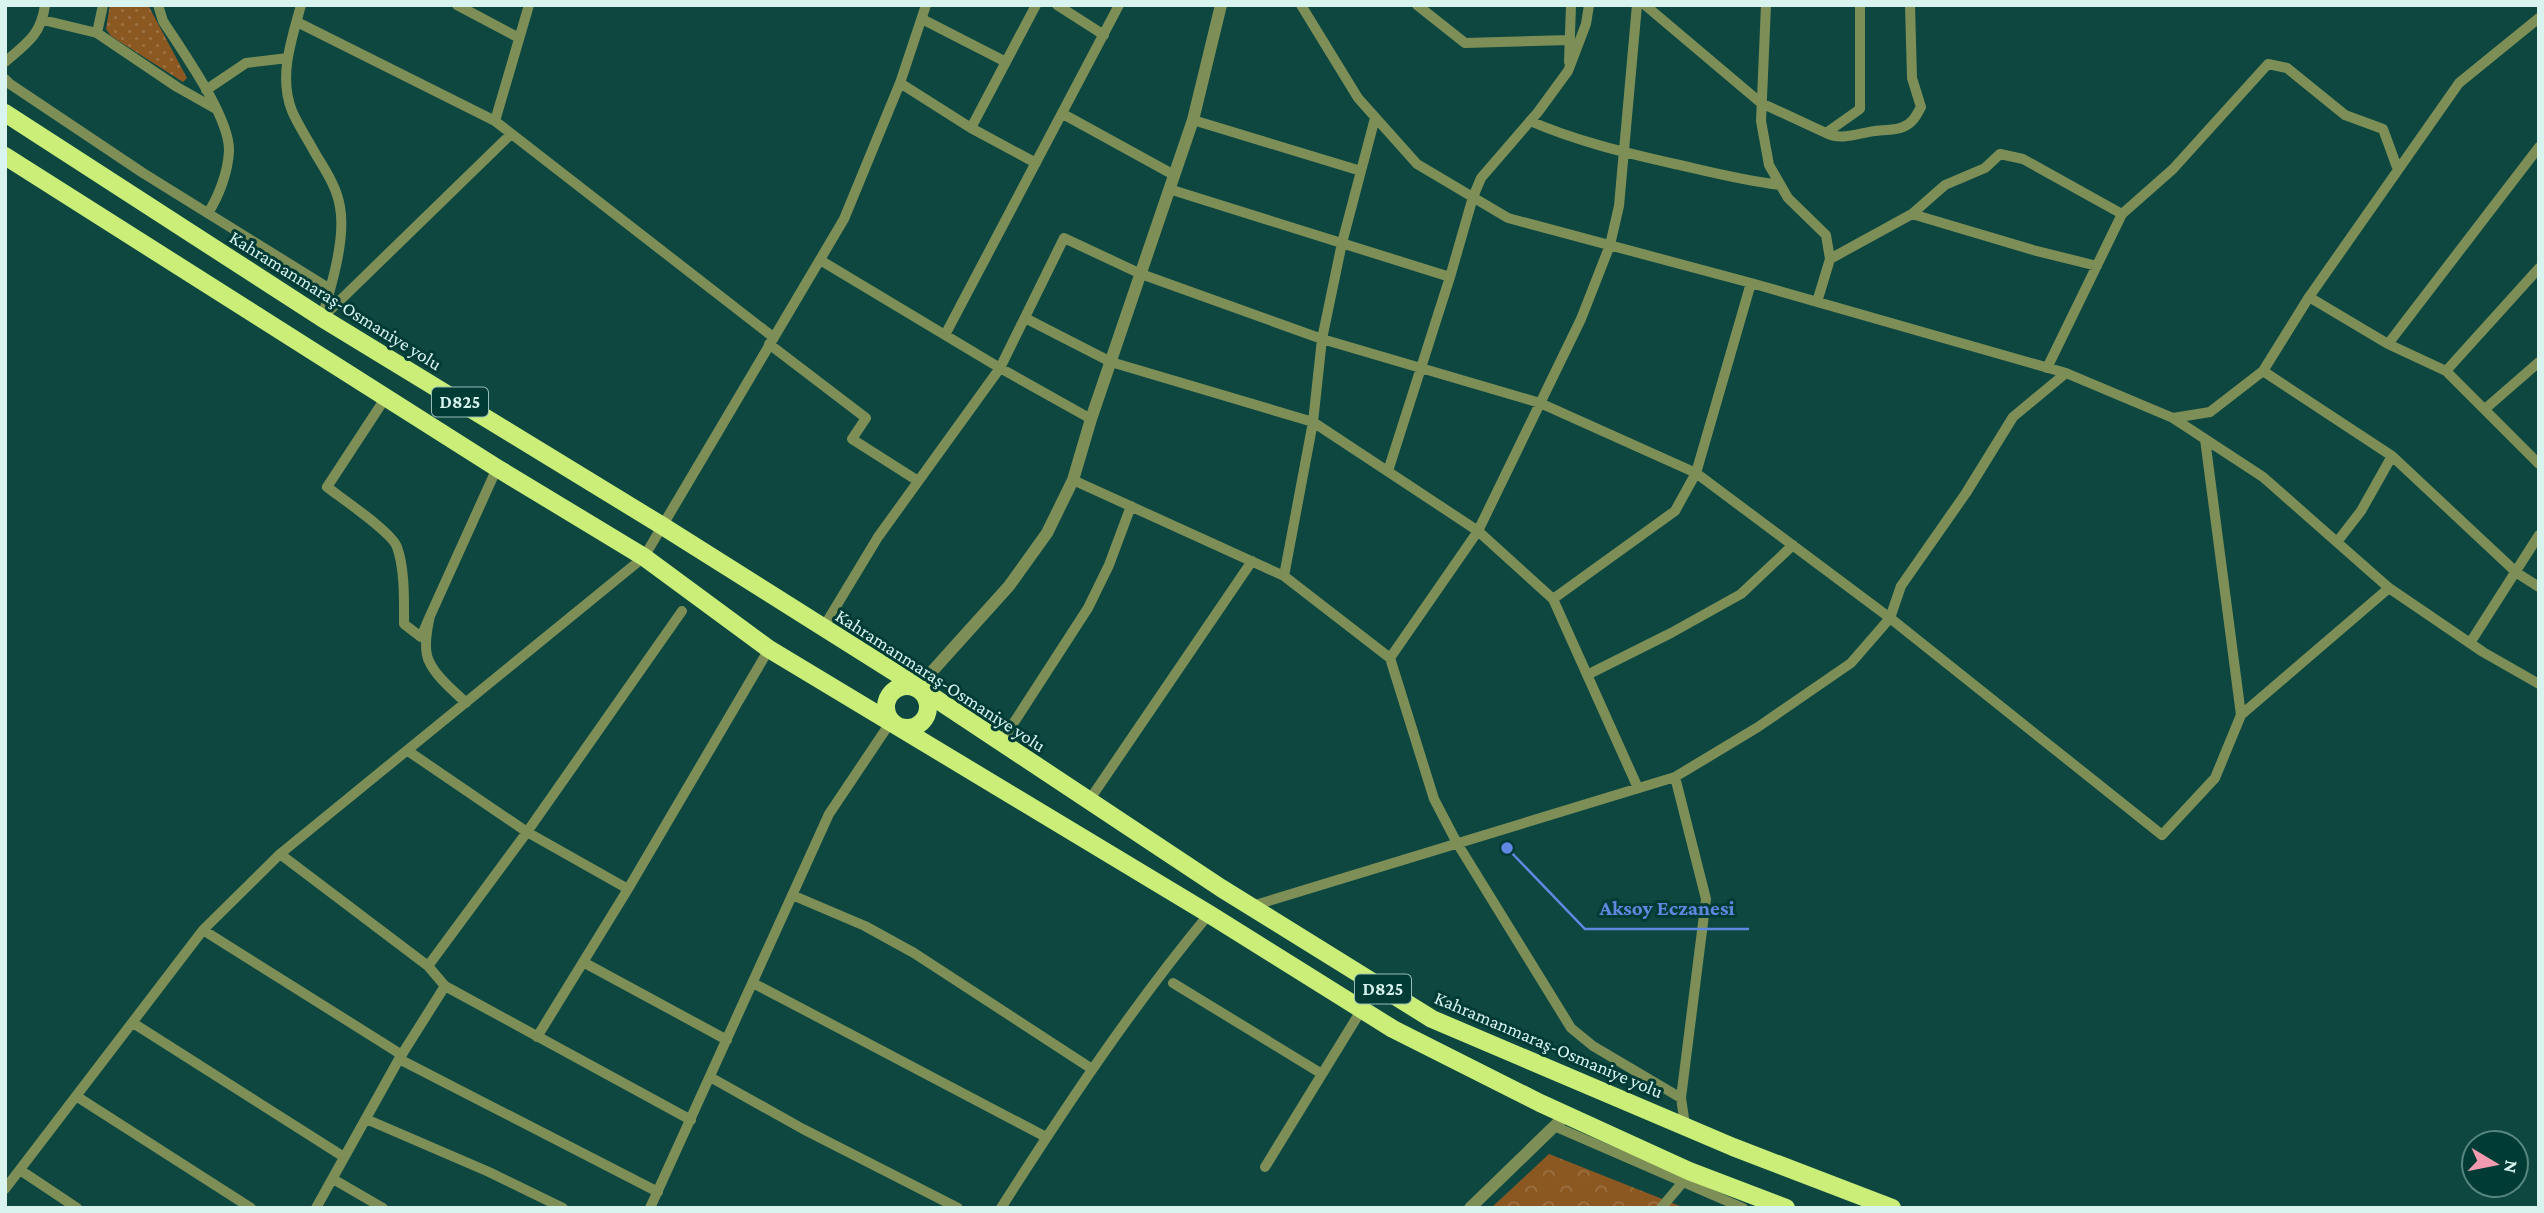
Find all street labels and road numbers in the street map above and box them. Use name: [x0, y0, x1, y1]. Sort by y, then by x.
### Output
street label: Kahramanmaraş-Osmaniye yolu: [226, 226, 446, 374]
road number: D825: [432, 388, 488, 416]
street label: Kahramanmaraş-Osmaniye yolu: [832, 605, 1050, 756]
road number: D825: [1355, 974, 1411, 1004]
street label: Kahramanmaraş-Osmaniye yolu: [1432, 987, 1666, 1102]

